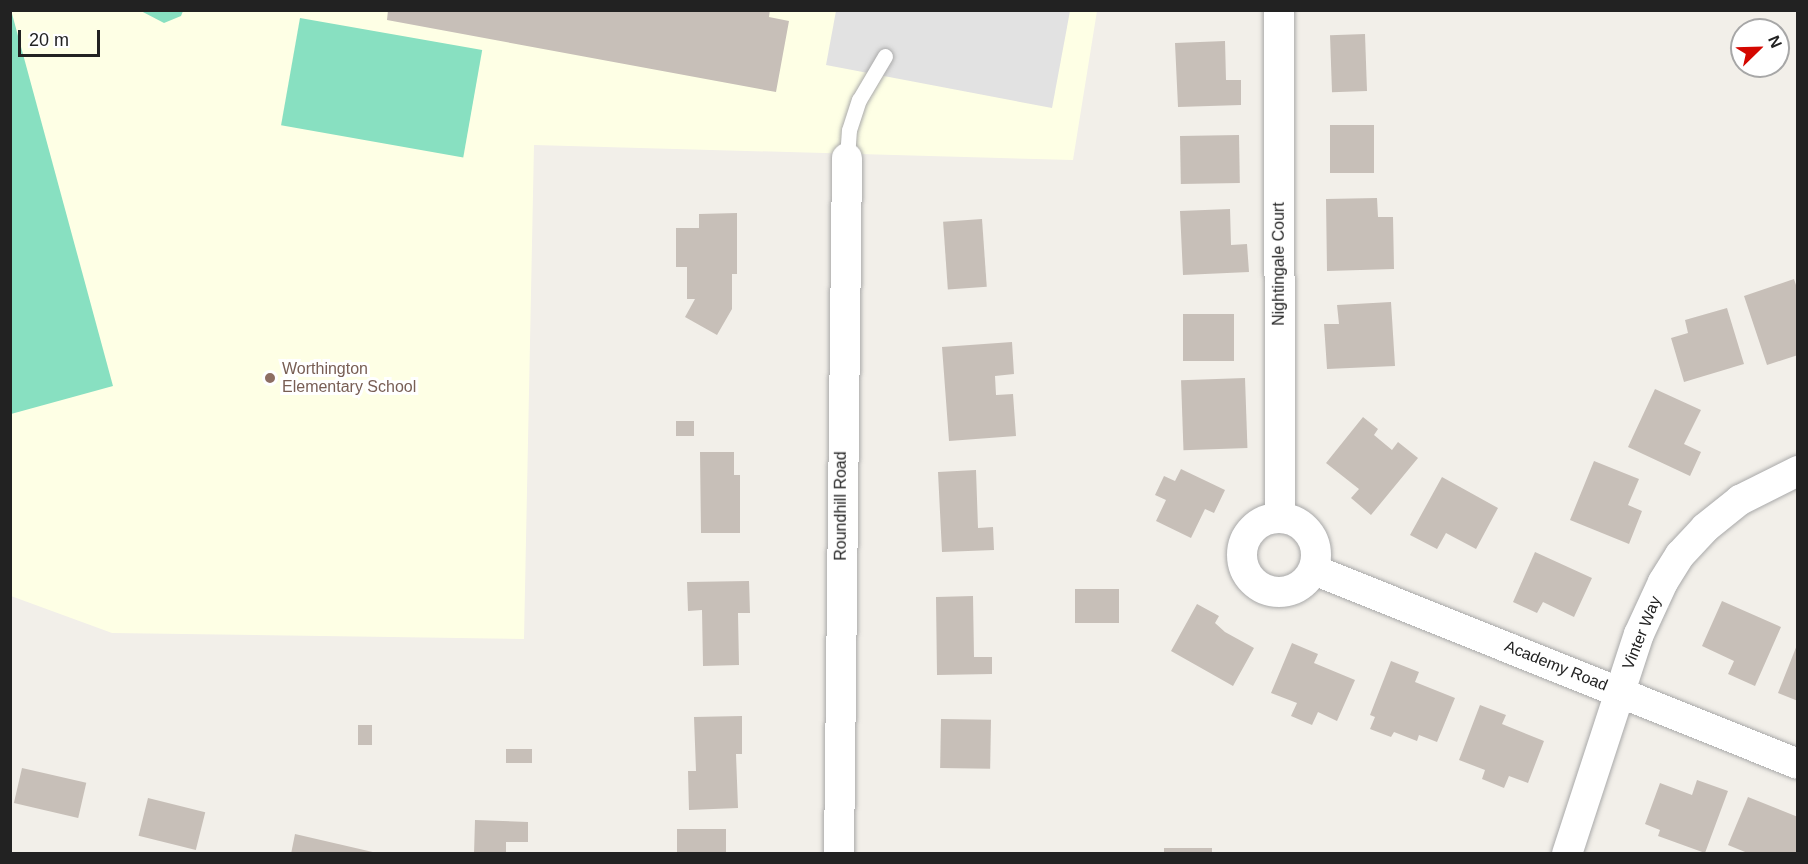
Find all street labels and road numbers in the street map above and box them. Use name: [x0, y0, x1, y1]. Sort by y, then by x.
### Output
street label: Nightingale Court: [1269, 202, 1289, 326]
street label: Roundhill Road: [831, 451, 851, 561]
street label: Vinter Way: [1619, 594, 1665, 672]
street label: Academy Road: [1502, 637, 1610, 695]

